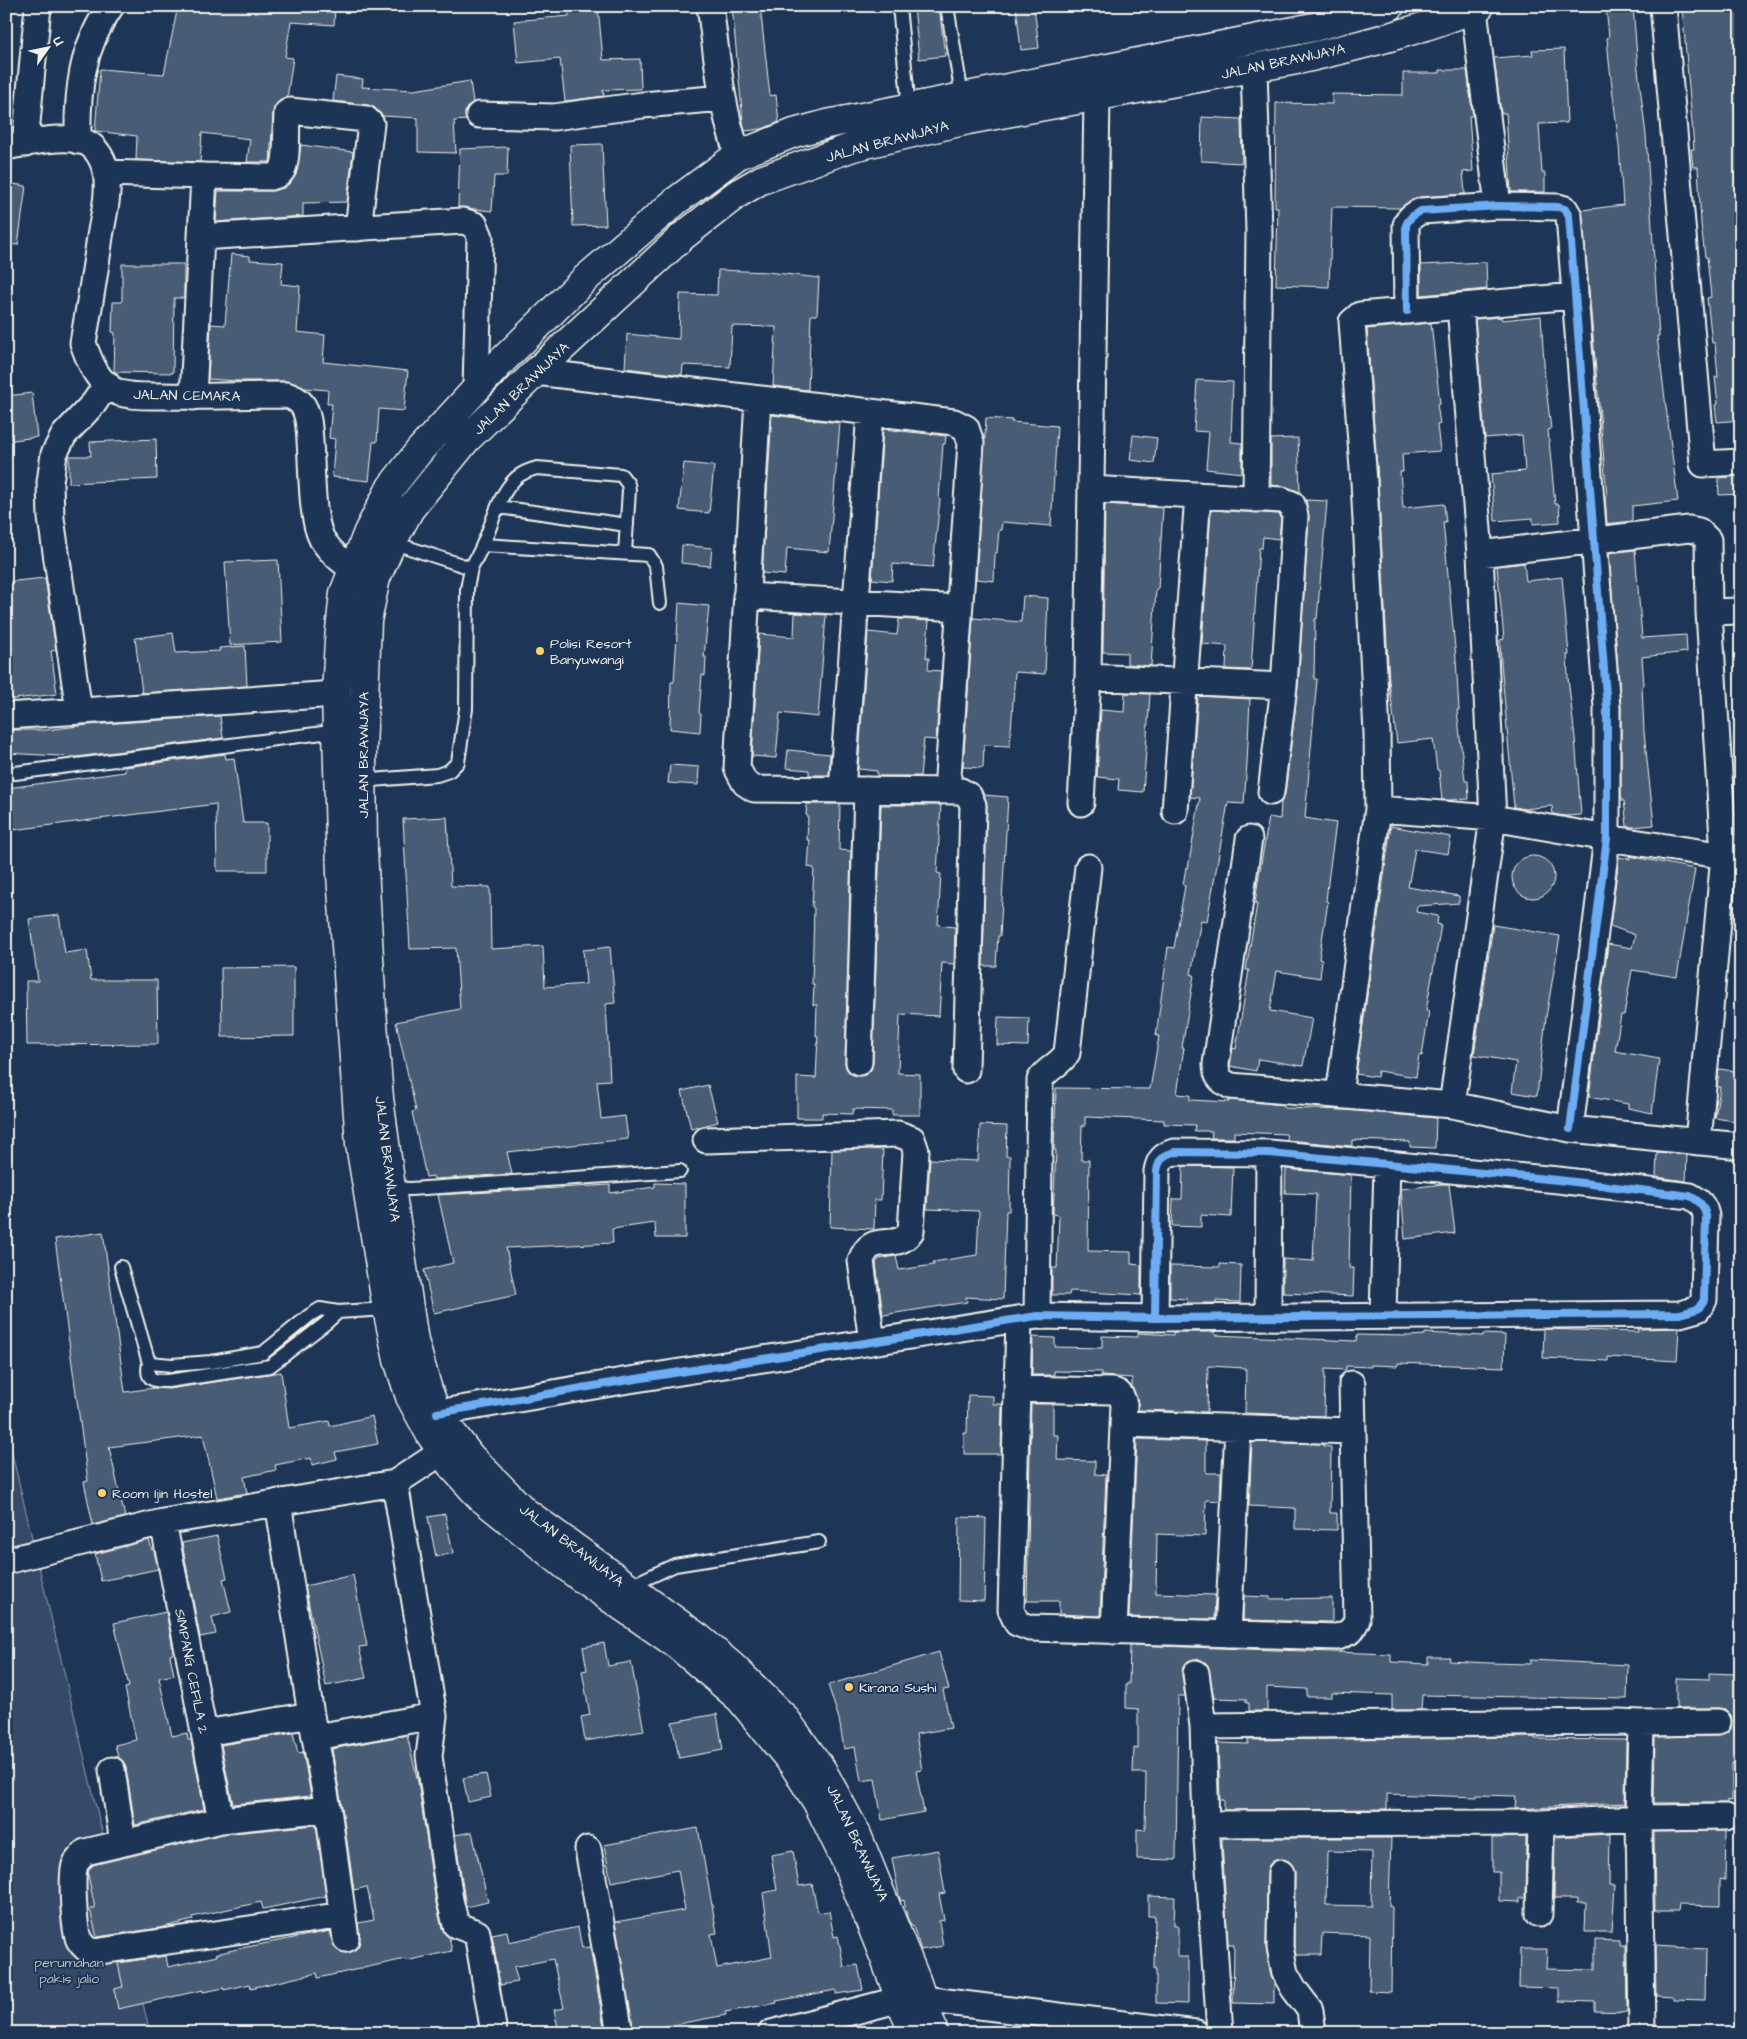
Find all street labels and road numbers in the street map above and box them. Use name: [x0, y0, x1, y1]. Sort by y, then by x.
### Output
street label: JALAN BRAWIJAYA: [1219, 39, 1347, 85]
street label: JALAN BRAWIJAYA: [824, 116, 951, 168]
street label: JALAN BRAWIJAYA: [469, 338, 574, 440]
street label: JALAN CEMARA: [133, 385, 241, 407]
street label: JALAN BRAWIJAYA: [354, 692, 374, 818]
street label: JALAN BRAWIJAYA: [369, 1095, 405, 1223]
street label: JALAN BRAWIJAYA: [515, 1500, 628, 1592]
street label: SIMPANG CEFILA 2: [169, 1607, 213, 1735]
street label: JALAN BRAWIJAYA: [821, 1782, 893, 1905]

